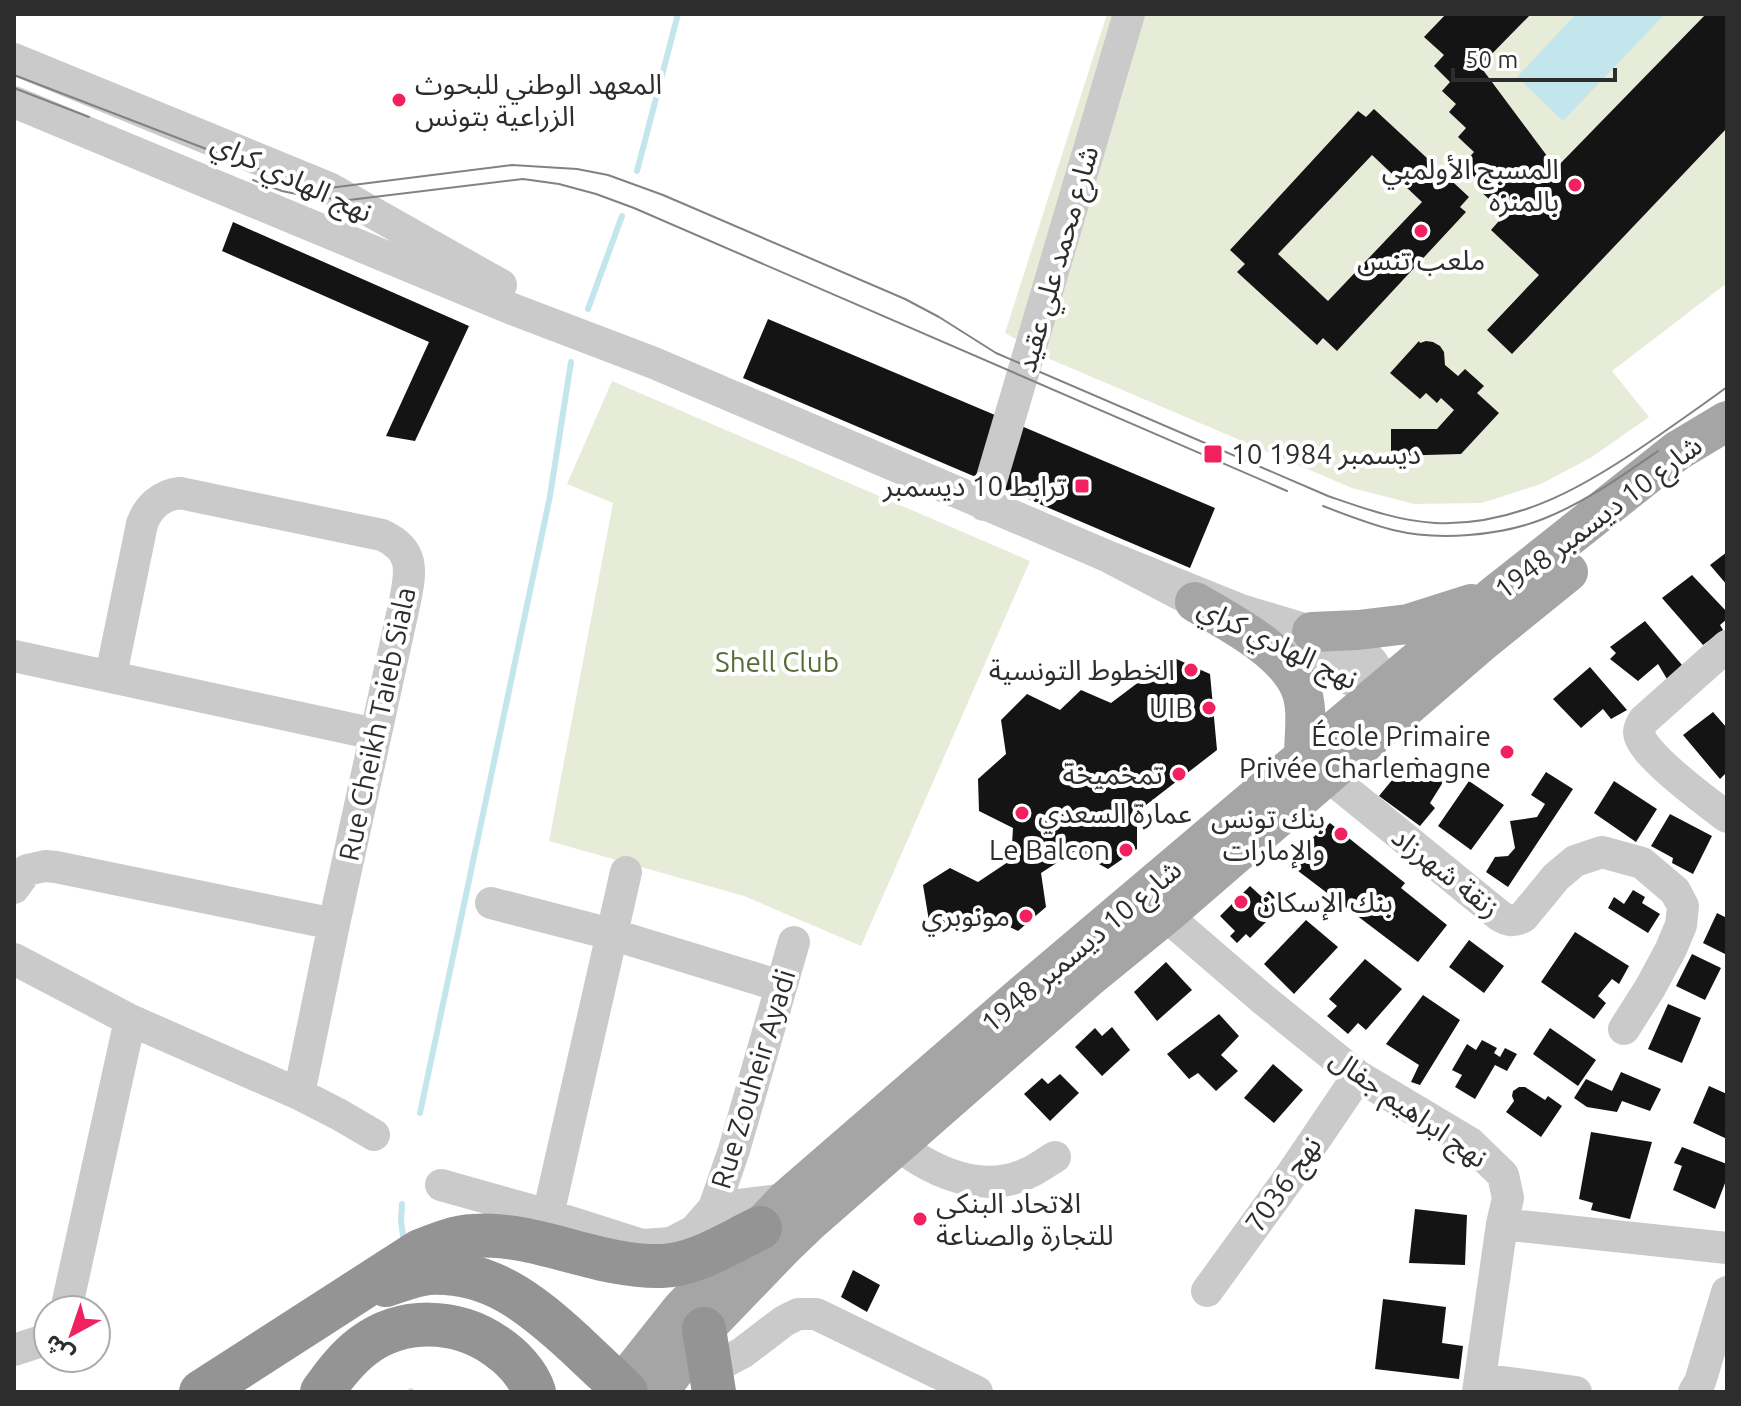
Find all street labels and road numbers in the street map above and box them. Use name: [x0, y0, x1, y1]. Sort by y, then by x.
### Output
street label: نهج الهادي كراي: [204, 126, 377, 233]
street label: شارع محمد علي عقيد: [1009, 142, 1110, 377]
street label: شارع 10 ديسمبر 1948: [1488, 429, 1711, 609]
street label: Rue Cheikh Taieb Siala: [332, 584, 421, 863]
street label: نهج الهادي كراي: [1191, 591, 1363, 700]
street label: زنقة شهرزاد: [1385, 820, 1506, 925]
street label: شارع 10 ديسمبر 1948: [975, 853, 1191, 1043]
street label: Rue Zouheir Ayadi: [704, 965, 801, 1192]
street label: نهج ابراهيم جفال: [1321, 1042, 1494, 1179]
street label: نهج 7036: [1238, 1130, 1332, 1241]

